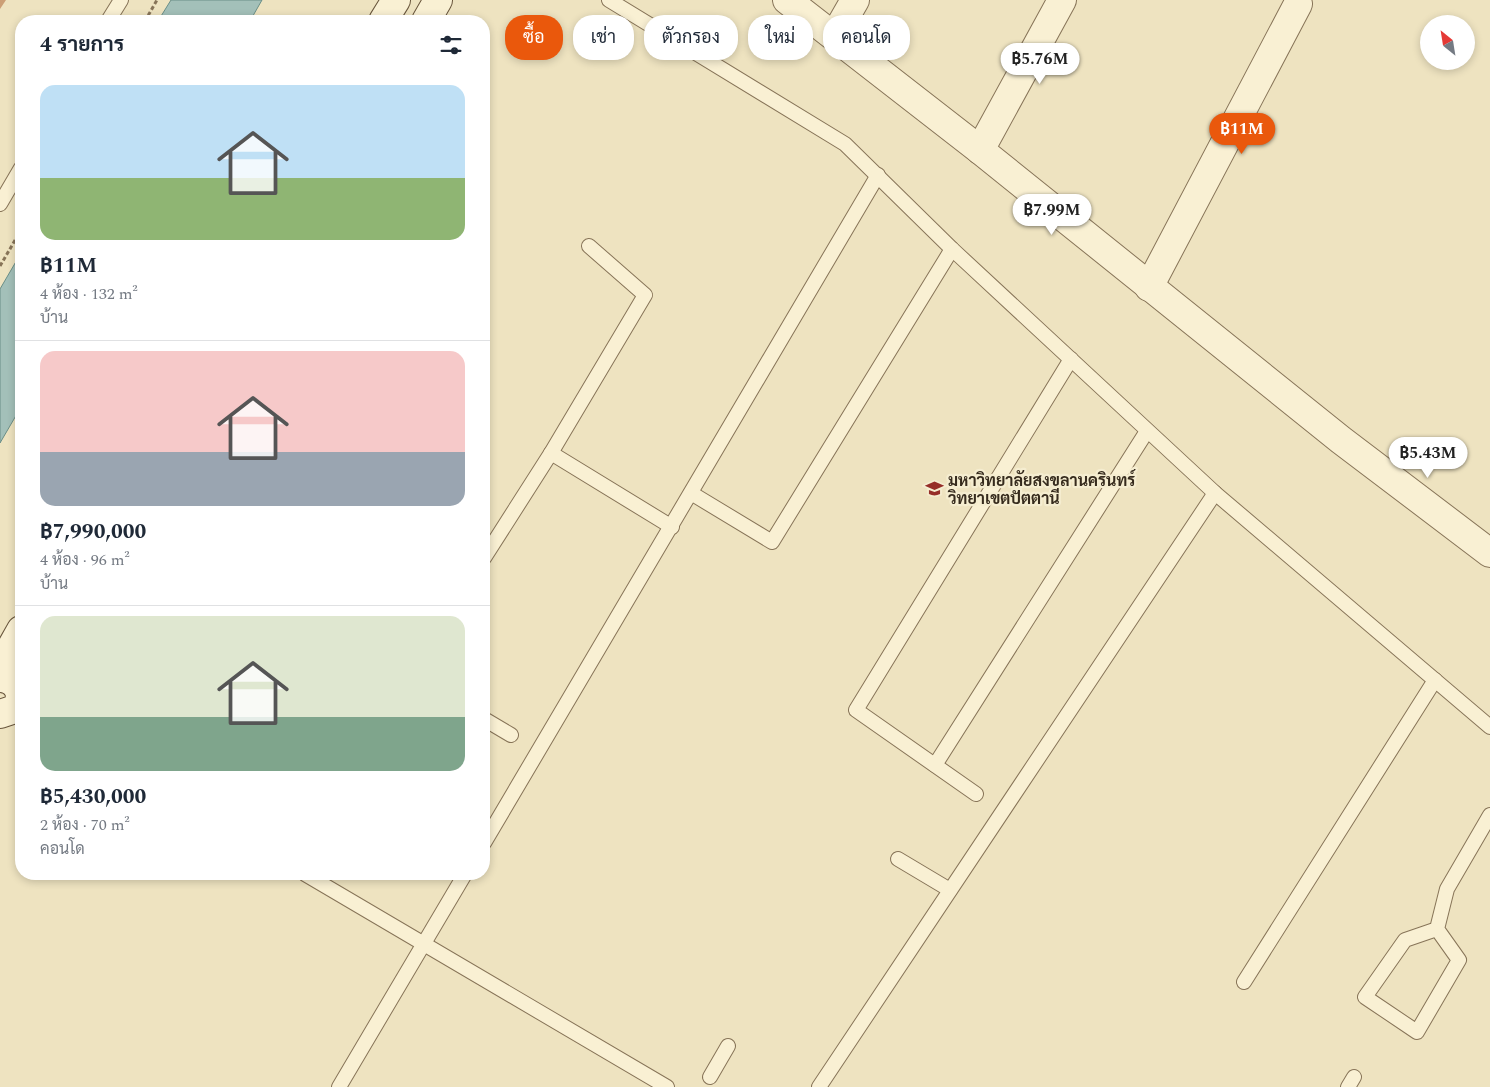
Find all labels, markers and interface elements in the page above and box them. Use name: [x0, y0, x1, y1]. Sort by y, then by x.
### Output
chip: ซื้อ: [505, 15, 563, 60]
chip: เช่า: [573, 15, 634, 60]
chip: ตัวกรอง: [644, 15, 738, 60]
chip: ใหม่: [748, 15, 813, 60]
chip: คอนโด: [823, 15, 910, 60]
north arrow: [1420, 15, 1475, 70]
map controls: [1420, 15, 1475, 70]
text: 4 รายการ: [40, 29, 124, 61]
icon: filters: [437, 31, 465, 59]
pin: ฿5.76M: [999, 42, 1081, 85]
text: ฿5.76M: [1012, 47, 1068, 71]
pin: ฿11M: [1212, 112, 1272, 155]
text: ฿11M: [1220, 117, 1264, 141]
icon: home: [208, 118, 298, 208]
pin: ฿7.99M: [1011, 194, 1093, 236]
text: ฿7.99M: [1024, 198, 1080, 222]
text: ฿11M: [40, 250, 97, 282]
text: 4 ห้อง · 132 m²: [40, 282, 138, 306]
text: บ้าน: [40, 306, 68, 330]
icon: home: [208, 383, 298, 473]
pin: ฿5.43M: [1387, 436, 1469, 479]
text: ฿5.43M: [1400, 441, 1456, 465]
place label: มหาวิทยาลัยสงขลานครินทร์ วิทยาเขตปัตตานี: [947, 469, 1137, 511]
school or university icon: มหาวิทยาลัยสงขลานครินทร์ วิทยาเขตปัตตานี: [924, 479, 944, 499]
text: ฿7,990,000: [40, 516, 146, 548]
text: 4 ห้อง · 96 m²: [40, 548, 130, 572]
text: บ้าน: [40, 572, 68, 596]
icon: home: [208, 648, 298, 738]
text: ฿5,430,000: [40, 781, 146, 813]
text: 2 ห้อง · 70 m²: [40, 813, 130, 837]
text: คอนโด: [40, 837, 85, 861]

